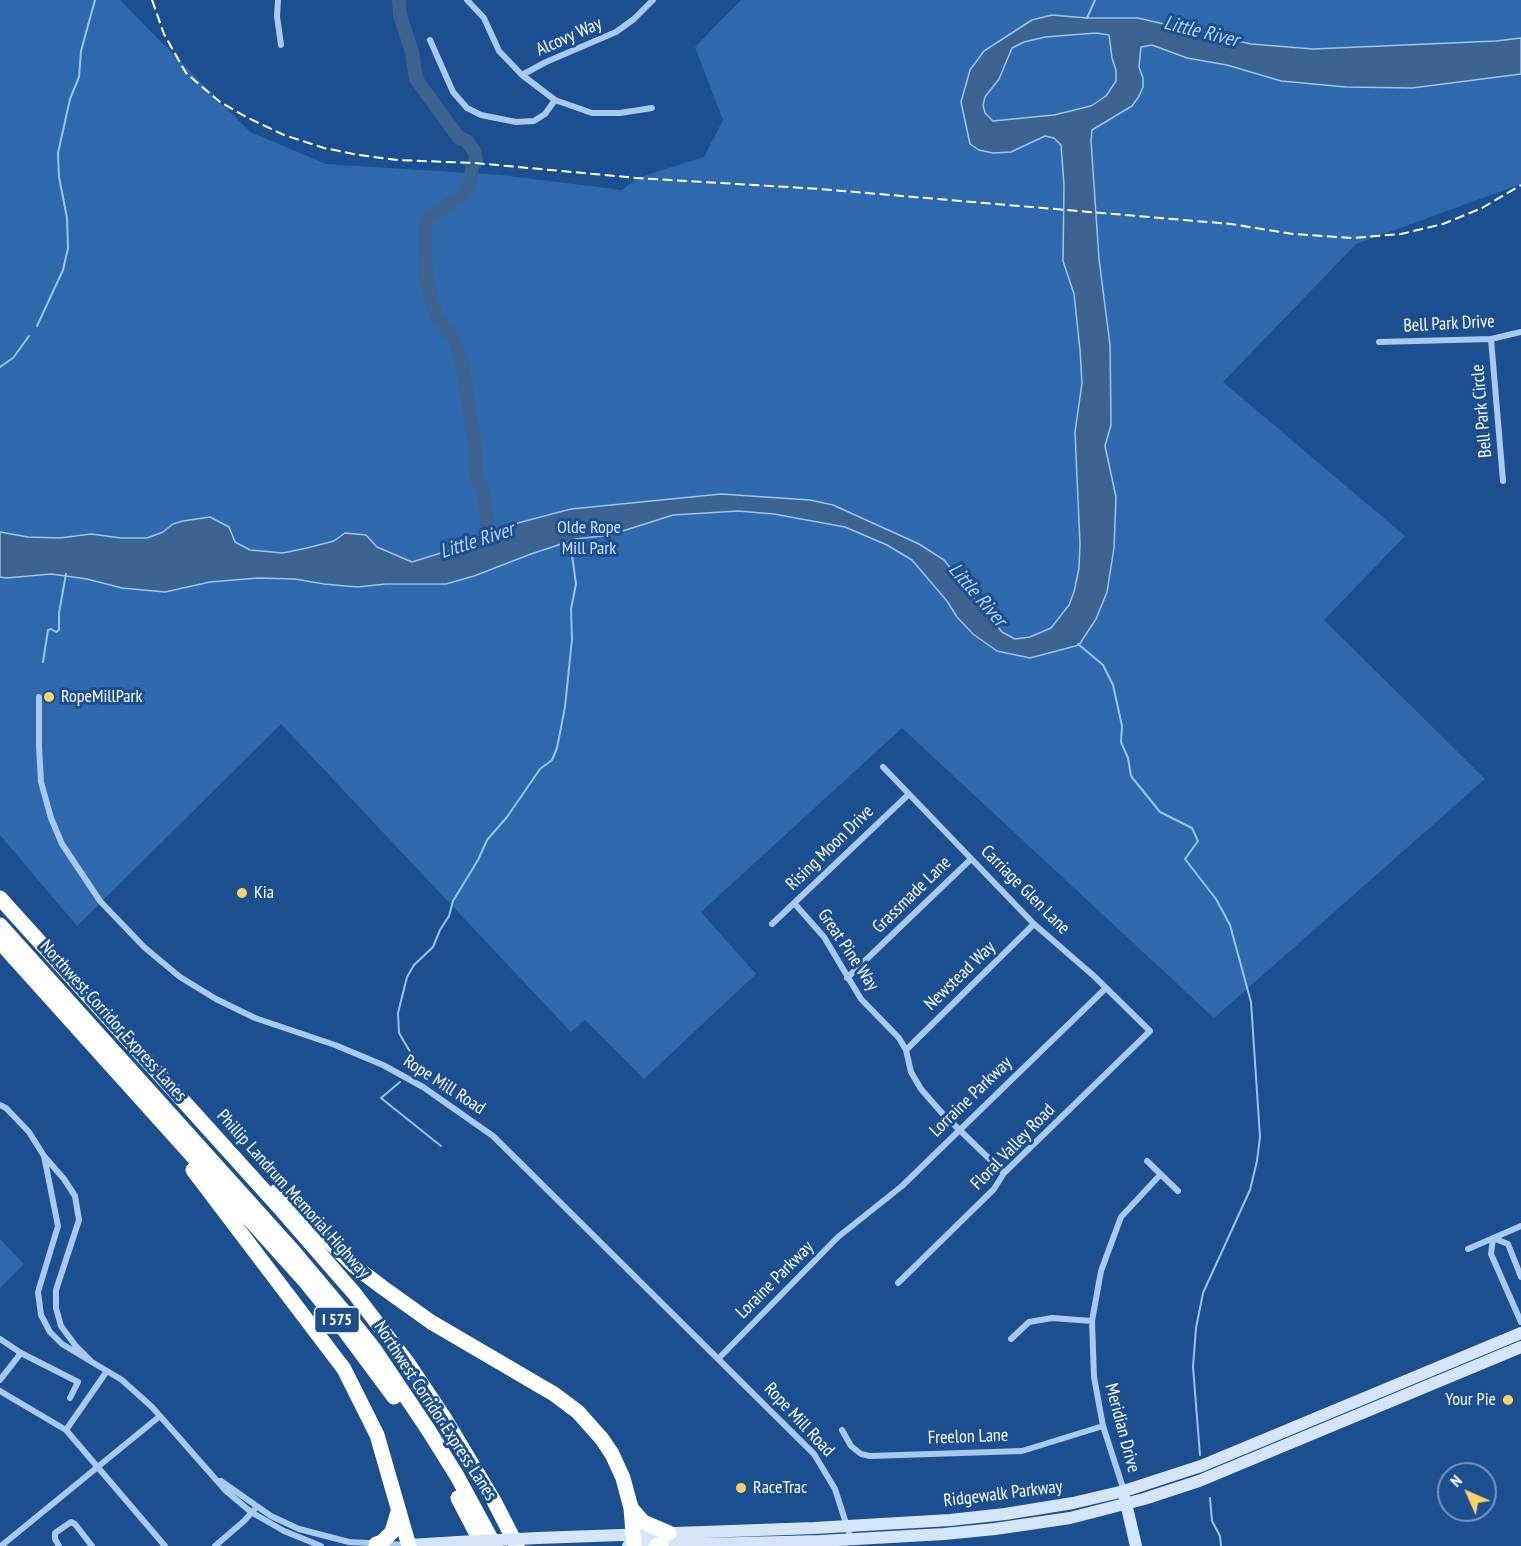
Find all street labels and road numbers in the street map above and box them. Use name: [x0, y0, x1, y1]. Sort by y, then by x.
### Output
street label: Alcovy Way: [533, 13, 605, 61]
street label: Bell Park Drive: [1403, 311, 1495, 337]
street label: Bell Park Circle: [1467, 363, 1497, 459]
street label: Rising Moon Drive: [782, 801, 878, 895]
street label: Carriage Glen Lane: [976, 841, 1074, 939]
street label: Grassmade Lane: [868, 852, 956, 938]
street label: Great Pine Way: [813, 905, 883, 995]
street label: Northwest Corridor Express Lanes: [35, 936, 191, 1106]
street label: Newstead Way: [920, 937, 1000, 1015]
street label: Rope Mill Road: [399, 1051, 489, 1119]
street label: Lorraine Parkway: [925, 1052, 1017, 1142]
street label: Floral Valley Road: [967, 1100, 1059, 1194]
street label: Phillip Landrum Memorial Highway: [212, 1106, 374, 1282]
street label: Loraine Parkway: [732, 1237, 818, 1323]
road number: I 575: [314, 1307, 360, 1333]
street label: Northwest Corridor Express Lanes: [369, 1317, 501, 1505]
street label: Rope Mill Road: [759, 1379, 839, 1461]
street label: Meridian Drive: [1100, 1381, 1144, 1475]
street label: Freelon Lane: [927, 1425, 1009, 1449]
street label: Ridgewalk Parkway: [942, 1476, 1064, 1512]

